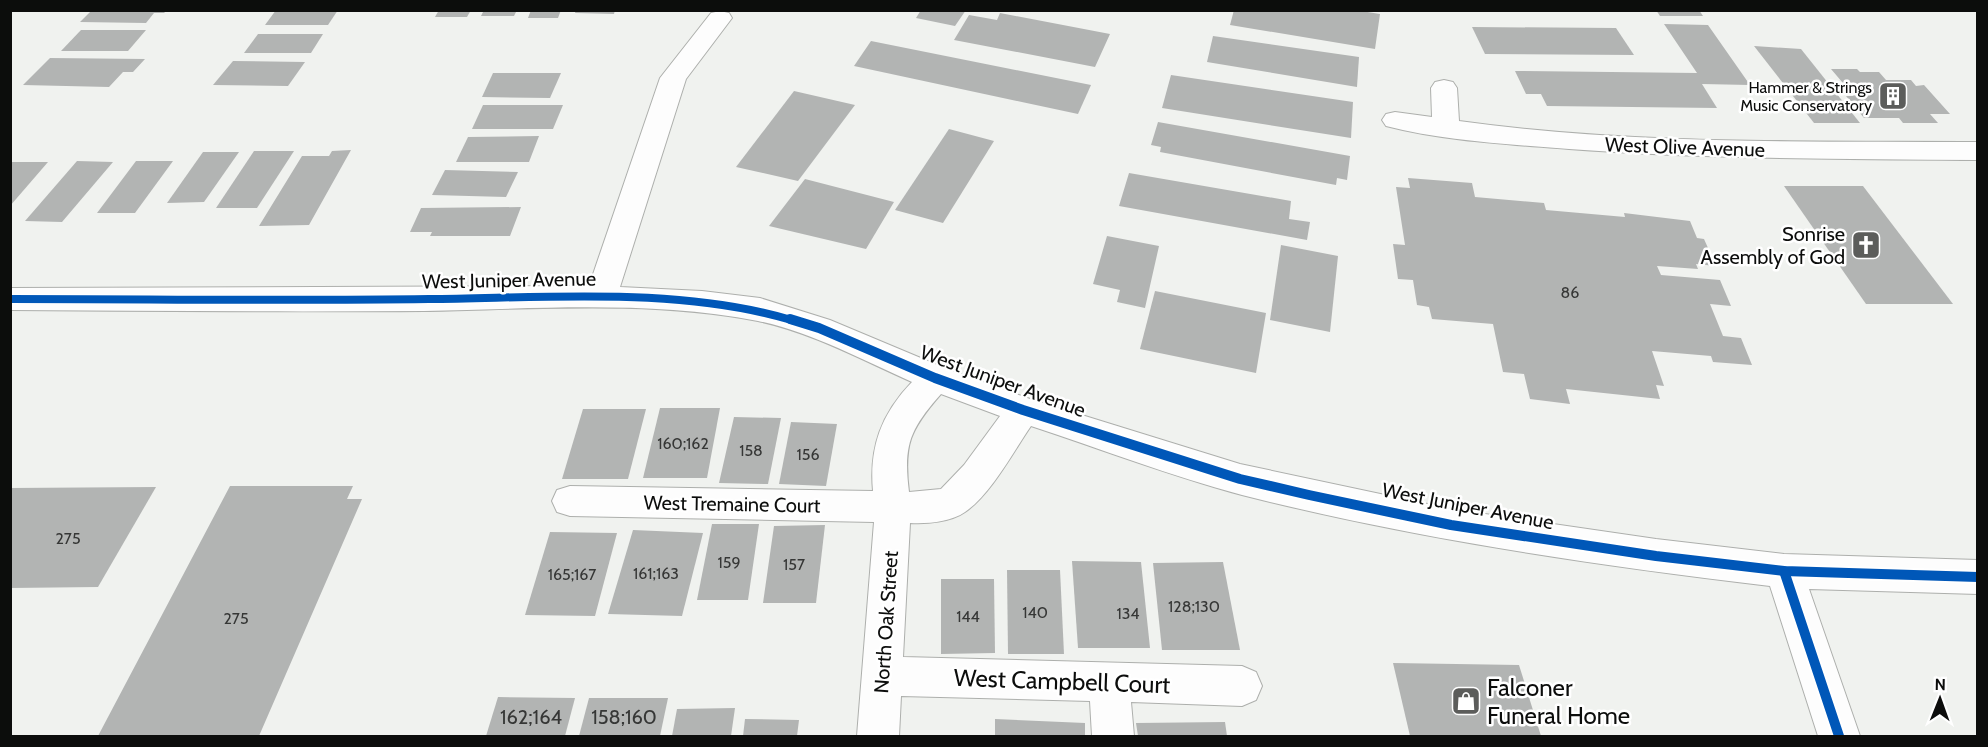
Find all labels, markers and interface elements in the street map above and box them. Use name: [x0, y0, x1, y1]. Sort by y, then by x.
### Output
place label: Hammer & Strings Music Conservatory: [1740, 78, 1872, 115]
building icon: Hammer & Strings Music Conservatory: [1877, 80, 1909, 112]
street label: West Olive Avenue: [1605, 132, 1765, 162]
place label: Sonrise Assembly of God: [1701, 222, 1845, 269]
church icon: Sonrise Assembly of God: [1850, 229, 1882, 261]
street label: West Juniper Avenue: [422, 266, 596, 294]
house number: 86: [1561, 283, 1579, 302]
street label: West Juniper Avenue: [917, 340, 1089, 422]
house number: 160;162: [657, 434, 709, 453]
house number: 158: [739, 441, 763, 460]
house number: 156: [797, 445, 819, 464]
street label: West Juniper Avenue: [1380, 478, 1556, 534]
street label: West Tremaine Court: [643, 490, 821, 518]
house number: 275: [55, 529, 81, 548]
street label: North Oak Street: [869, 550, 903, 694]
house number: 159: [718, 553, 740, 572]
house number: 157: [783, 555, 805, 574]
house number: 161;163: [633, 564, 679, 583]
house number: 165;167: [548, 565, 596, 584]
house number: 128;130: [1168, 597, 1220, 616]
house number: 140: [1022, 603, 1048, 622]
house number: 134: [1116, 604, 1140, 623]
house number: 144: [956, 607, 980, 626]
house number: 275: [223, 609, 249, 628]
street label: West Campbell Court: [953, 663, 1171, 699]
north arrow: [1910, 669, 1970, 729]
place label: Falconer Funeral Home: [1487, 673, 1630, 730]
text: N: [1934, 675, 1946, 694]
shop icon: Falconer Funeral Home: [1450, 685, 1482, 717]
house number: 162;164: [500, 705, 562, 729]
house number: 158;160: [591, 705, 657, 729]

